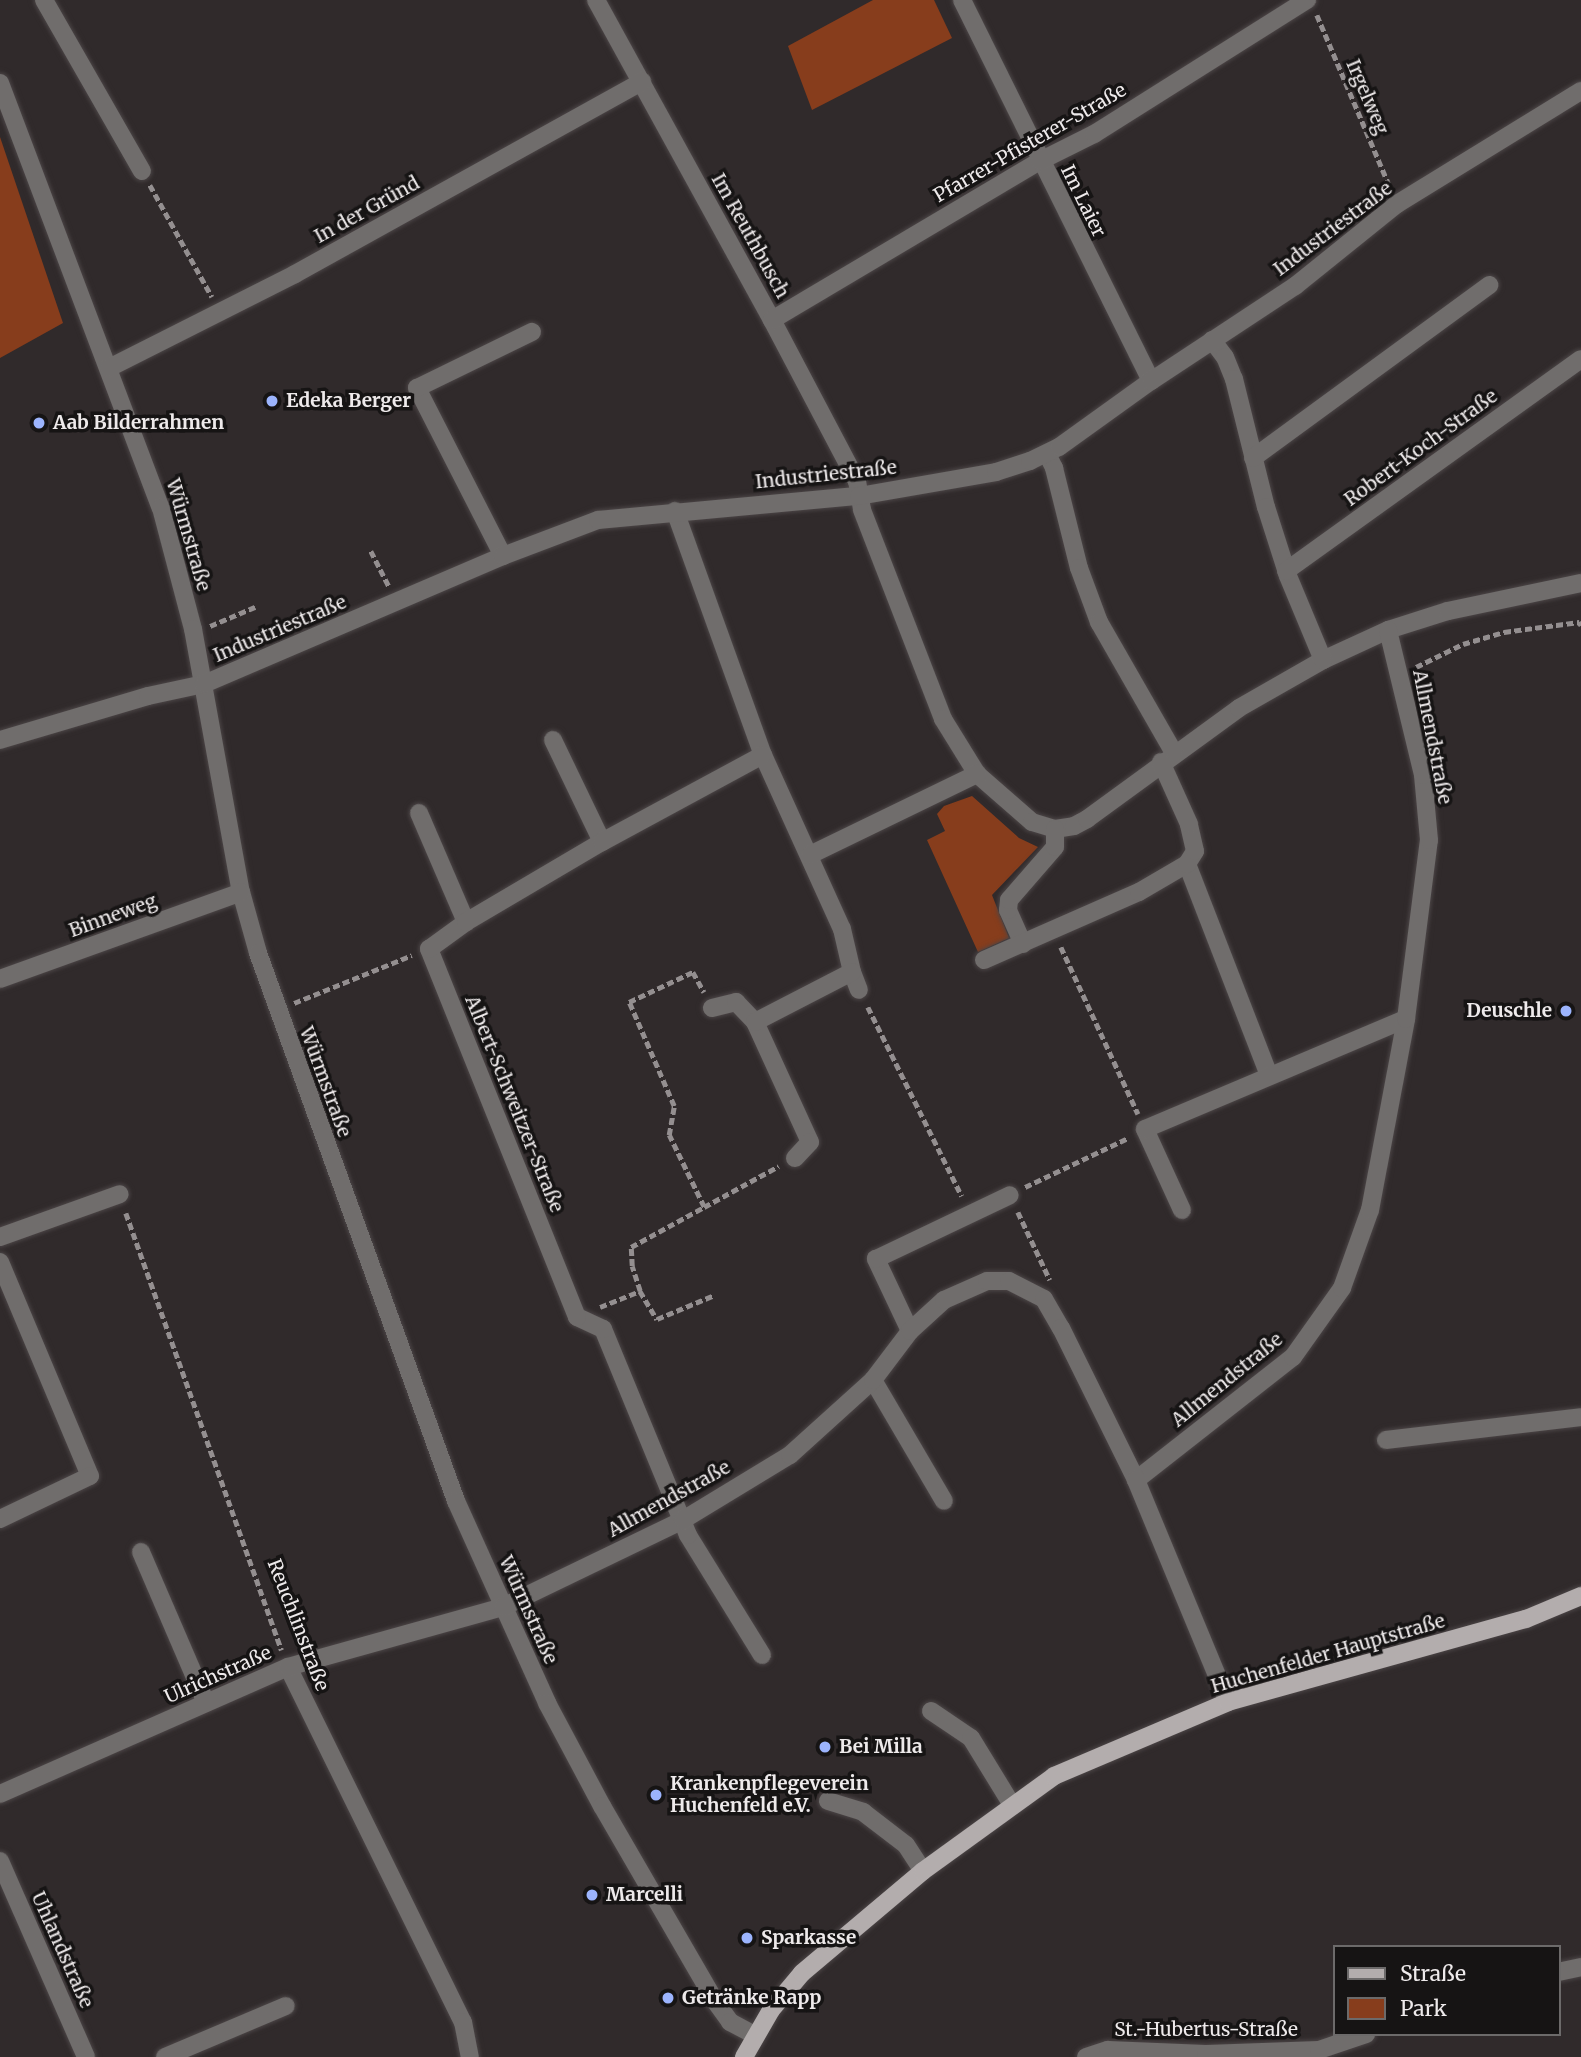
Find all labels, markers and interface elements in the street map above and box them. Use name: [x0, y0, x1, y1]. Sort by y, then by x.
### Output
street label: Irgelweg: [1341, 56, 1393, 138]
street label: Pfarrer-Pfisterer-Straße: [930, 79, 1130, 207]
street label: Im Laier: [1056, 161, 1110, 241]
street label: Im Reuthbusch: [706, 170, 794, 302]
street label: In der Gründ: [311, 172, 423, 248]
street label: Industriestraße: [1269, 177, 1397, 281]
street label: Robert-Koch-Straße: [1340, 385, 1502, 511]
place label: Edeka Berger: [286, 390, 411, 412]
marker: Edeka Berger: [264, 393, 280, 409]
place label: Aab Bilderrahmen: [53, 412, 224, 434]
marker: Aab Bilderrahmen: [31, 415, 47, 431]
street label: Industriestraße: [754, 456, 898, 494]
street label: Würmstraße: [161, 476, 215, 594]
street label: Industriestraße: [210, 591, 350, 667]
street label: Allmendstraße: [1408, 668, 1456, 806]
street label: Binneweg: [66, 890, 160, 942]
street label: Albert-Schweitzer-Straße: [460, 992, 568, 1216]
place label: Deuschle: [1466, 1000, 1552, 1022]
marker: Deuschle: [1558, 1003, 1574, 1019]
street label: Würmstraße: [294, 1024, 356, 1140]
street label: Allmendstraße: [1167, 1328, 1287, 1432]
street label: Allmendstraße: [604, 1456, 734, 1542]
street label: Würmstraße: [494, 1552, 562, 1668]
street label: Reuchlinstraße: [262, 1556, 334, 1694]
street label: Huchenfelder Hauptstraße: [1209, 1610, 1447, 1698]
street label: Ulrichstraße: [161, 1641, 275, 1709]
place label: Bei Milla: [839, 1736, 923, 1758]
marker: Bei Milla: [817, 1739, 833, 1755]
place label: Krankenpflegeverein Huchenfeld e.V.: [670, 1773, 869, 1817]
marker: Krankenpflegeverein Huchenfeld e.V.: [648, 1787, 664, 1803]
place label: Marcelli: [606, 1884, 683, 1906]
marker: Marcelli: [584, 1887, 600, 1903]
street label: Uhlandstraße: [26, 1888, 98, 2012]
place label: Sparkasse: [761, 1927, 856, 1949]
marker: Sparkasse: [739, 1930, 755, 1946]
legend: [1332, 1945, 1560, 2036]
text: Straße: [1400, 1960, 1466, 1987]
place label: Getränke Rapp: [682, 1987, 821, 2009]
marker: Getränke Rapp: [660, 1990, 676, 2006]
text: Park: [1400, 1995, 1447, 2022]
street label: St.-Hubertus-Straße: [1114, 2019, 1298, 2041]

